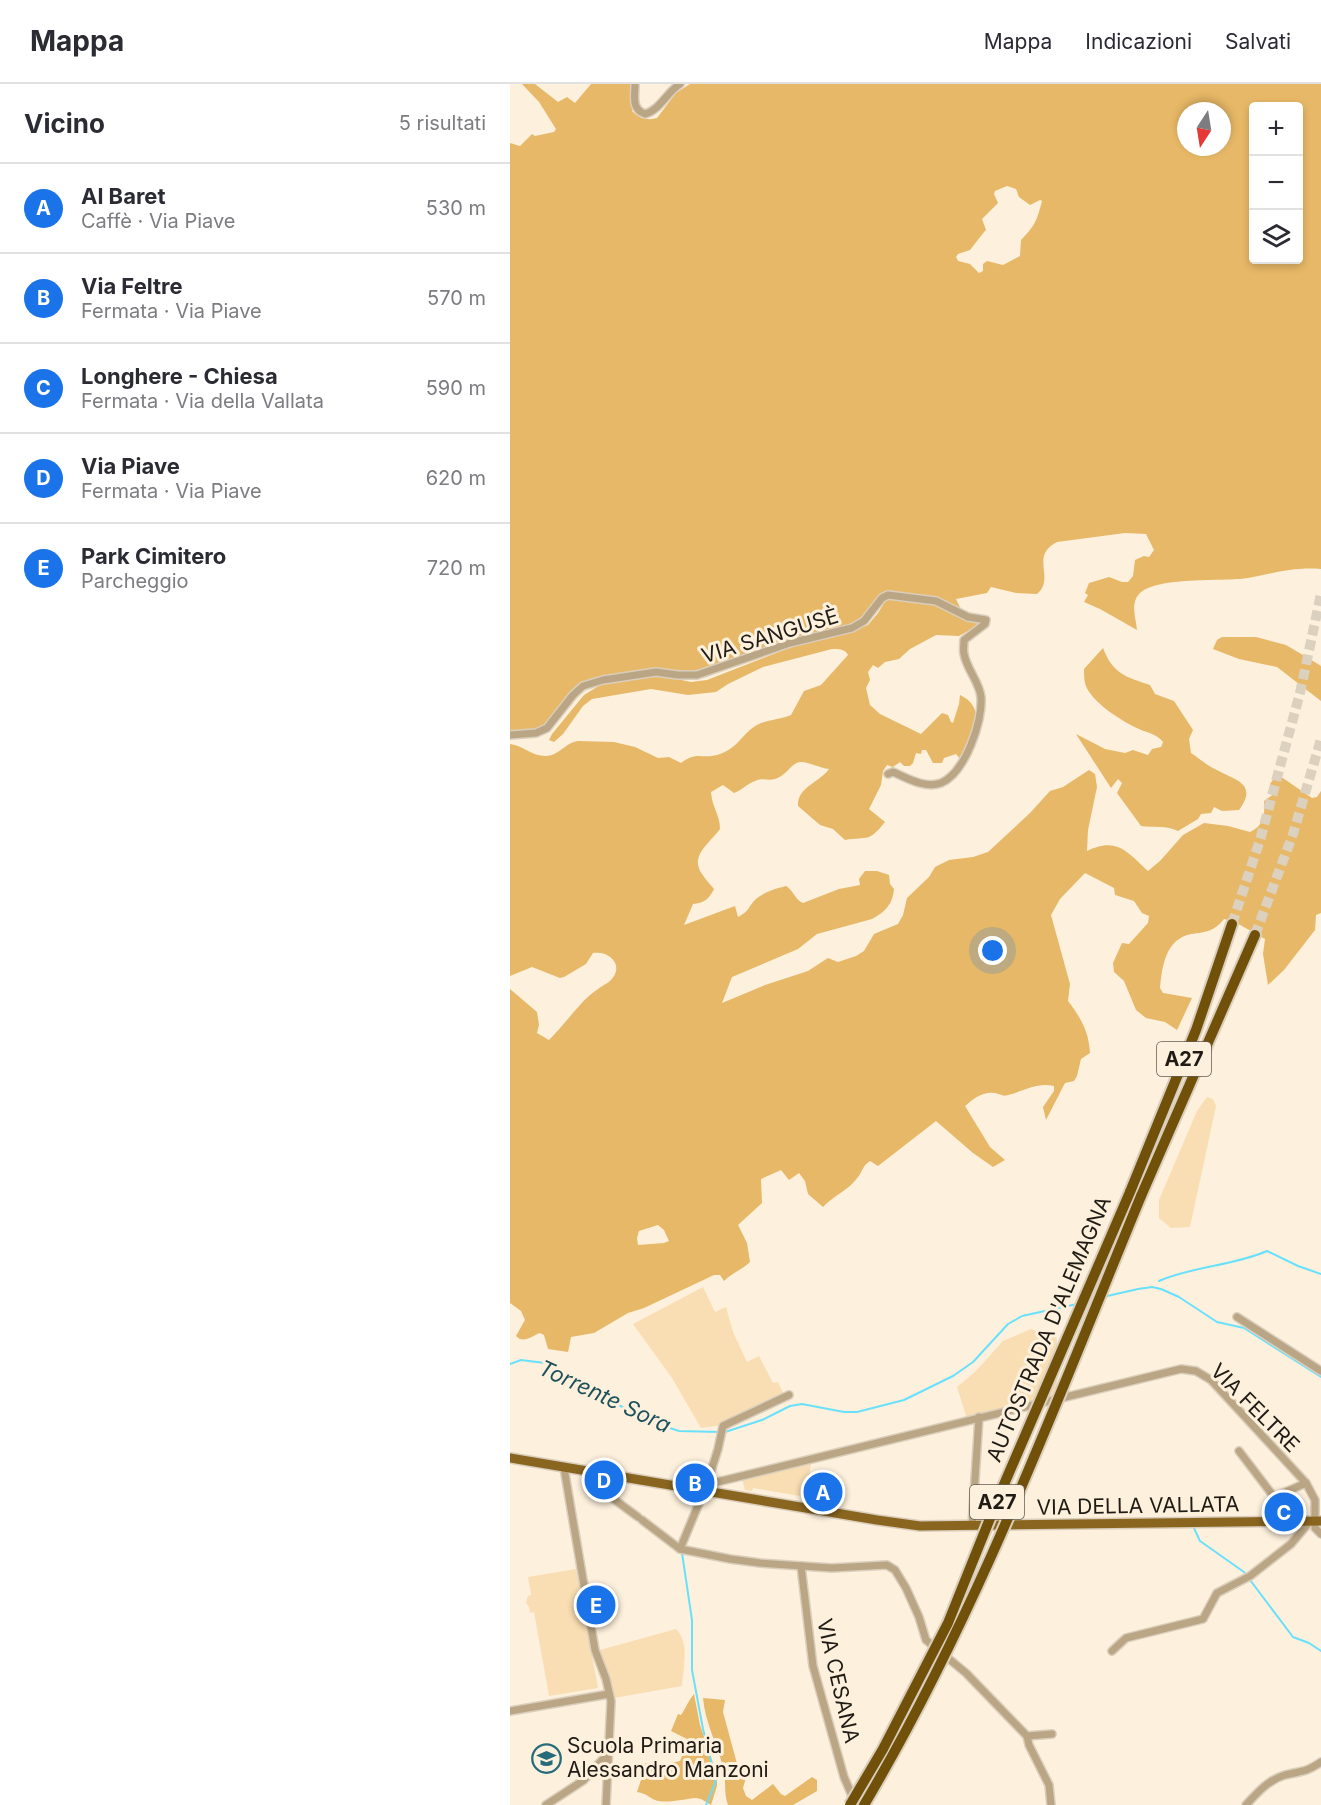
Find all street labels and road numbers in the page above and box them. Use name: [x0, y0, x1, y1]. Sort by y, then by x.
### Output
street label: VIA SANGUSÈ: [698, 602, 841, 668]
road number: A27: [1157, 1042, 1211, 1076]
street label: AUTOSTRADA D'ALEMAGNA: [981, 1192, 1116, 1465]
street label: VIA FELTRE: [1206, 1358, 1305, 1457]
road number: A27: [970, 1485, 1024, 1519]
street label: VIA DELLA VALLATA: [1036, 1491, 1240, 1520]
street label: VIA CESANA: [812, 1616, 865, 1745]

